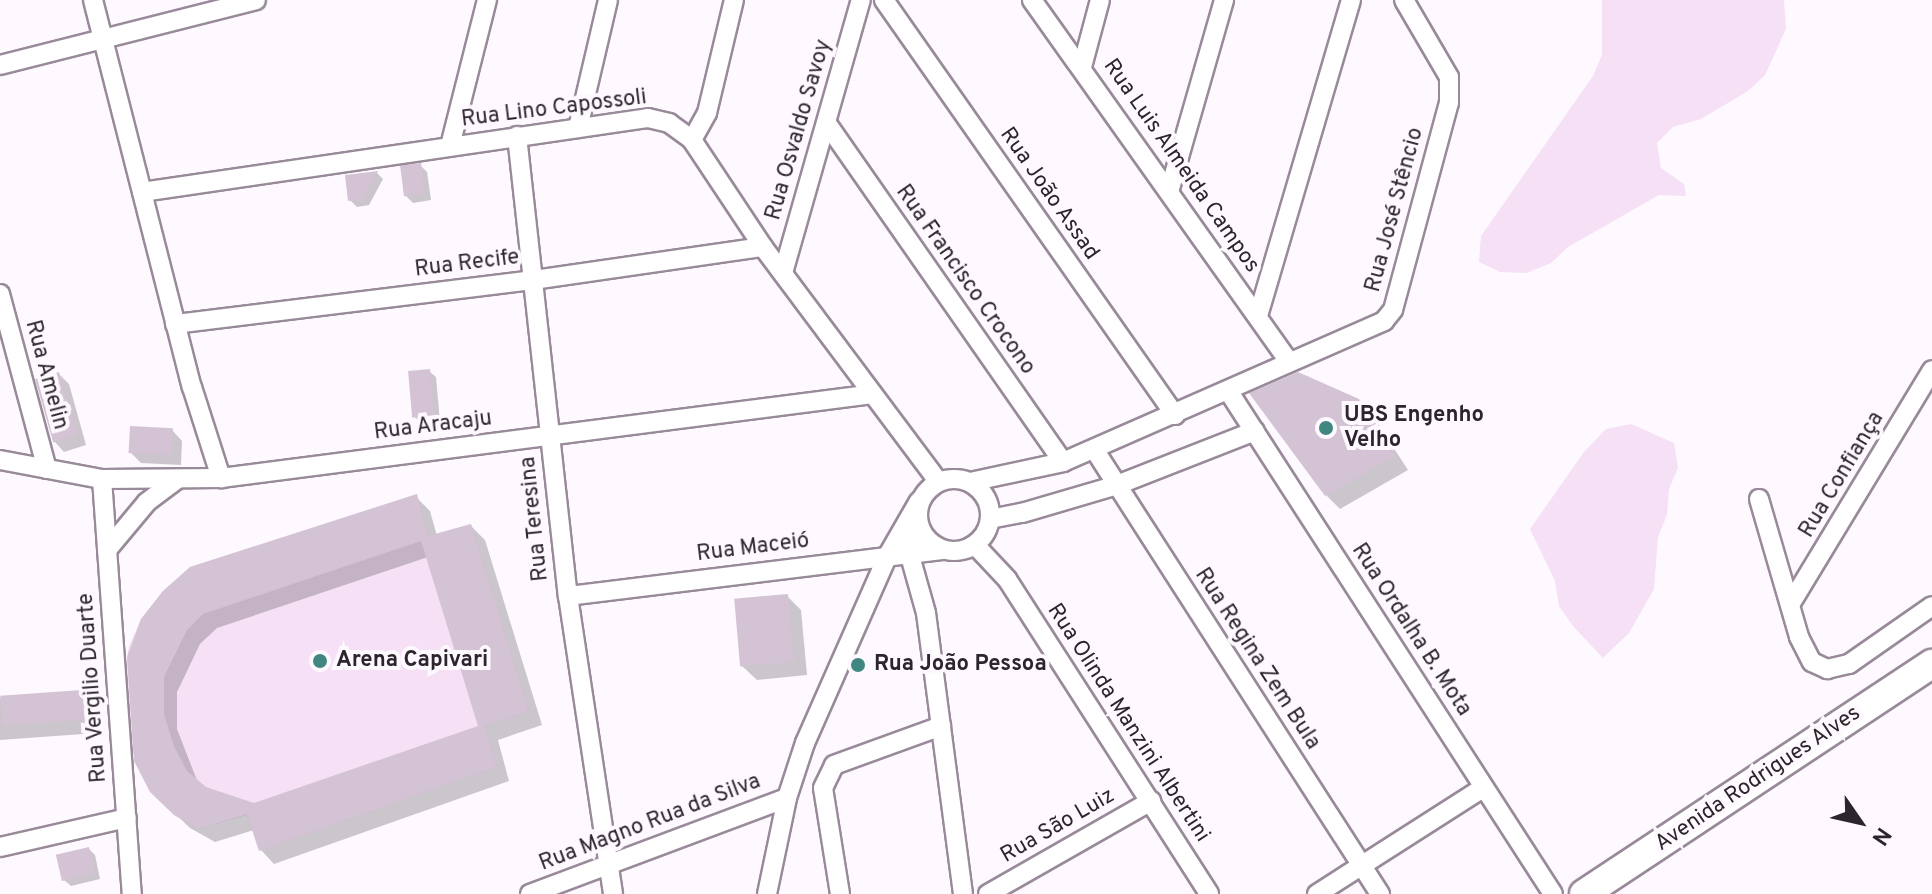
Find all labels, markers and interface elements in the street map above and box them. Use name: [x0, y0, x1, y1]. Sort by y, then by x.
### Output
street label: Rua Osvaldo Savoy: [761, 37, 837, 223]
street label: Rua Luis Almeida Campos: [1097, 54, 1265, 278]
street label: Rua Lino Capossoli: [460, 85, 648, 133]
street label: Rua João Assad: [993, 122, 1105, 266]
street label: Rua José Stêncio: [1360, 125, 1430, 295]
street label: Rua Francisco Crocono: [890, 180, 1040, 380]
street label: Rua Recife: [413, 244, 521, 284]
street label: Rua Amelin: [19, 317, 73, 433]
place label: UBS Engenho Velho: [1344, 402, 1484, 454]
street label: Rua Aracaju: [372, 406, 494, 446]
street label: Rua Confiança: [1794, 407, 1890, 543]
marker: UBS Engenho Velho: [1315, 417, 1337, 439]
street label: Rua Teresina: [515, 455, 555, 583]
street label: Rua Maceió: [695, 528, 811, 568]
street label: Rua Ordalha B. Mota: [1345, 539, 1477, 721]
street label: Rua Regina Zem Bula: [1188, 563, 1326, 755]
street label: Rua Vergilio Duarte: [73, 592, 113, 784]
street label: Rua Olinda Manzini Albertini: [1041, 599, 1215, 847]
place label: Arena Capivari: [336, 648, 488, 674]
marker: Arena Capivari: [311, 652, 329, 670]
place label: Rua João Pessoa: [874, 652, 1047, 678]
marker: Rua João Pessoa: [849, 656, 867, 674]
street label: Avenida Rodrigues Alves: [1650, 700, 1866, 858]
street label: Rua Magno Rua da Silva: [536, 769, 764, 877]
north arrow: [1820, 782, 1900, 862]
street label: Rua São Luiz: [996, 783, 1120, 869]
text: N: [1865, 822, 1896, 850]

